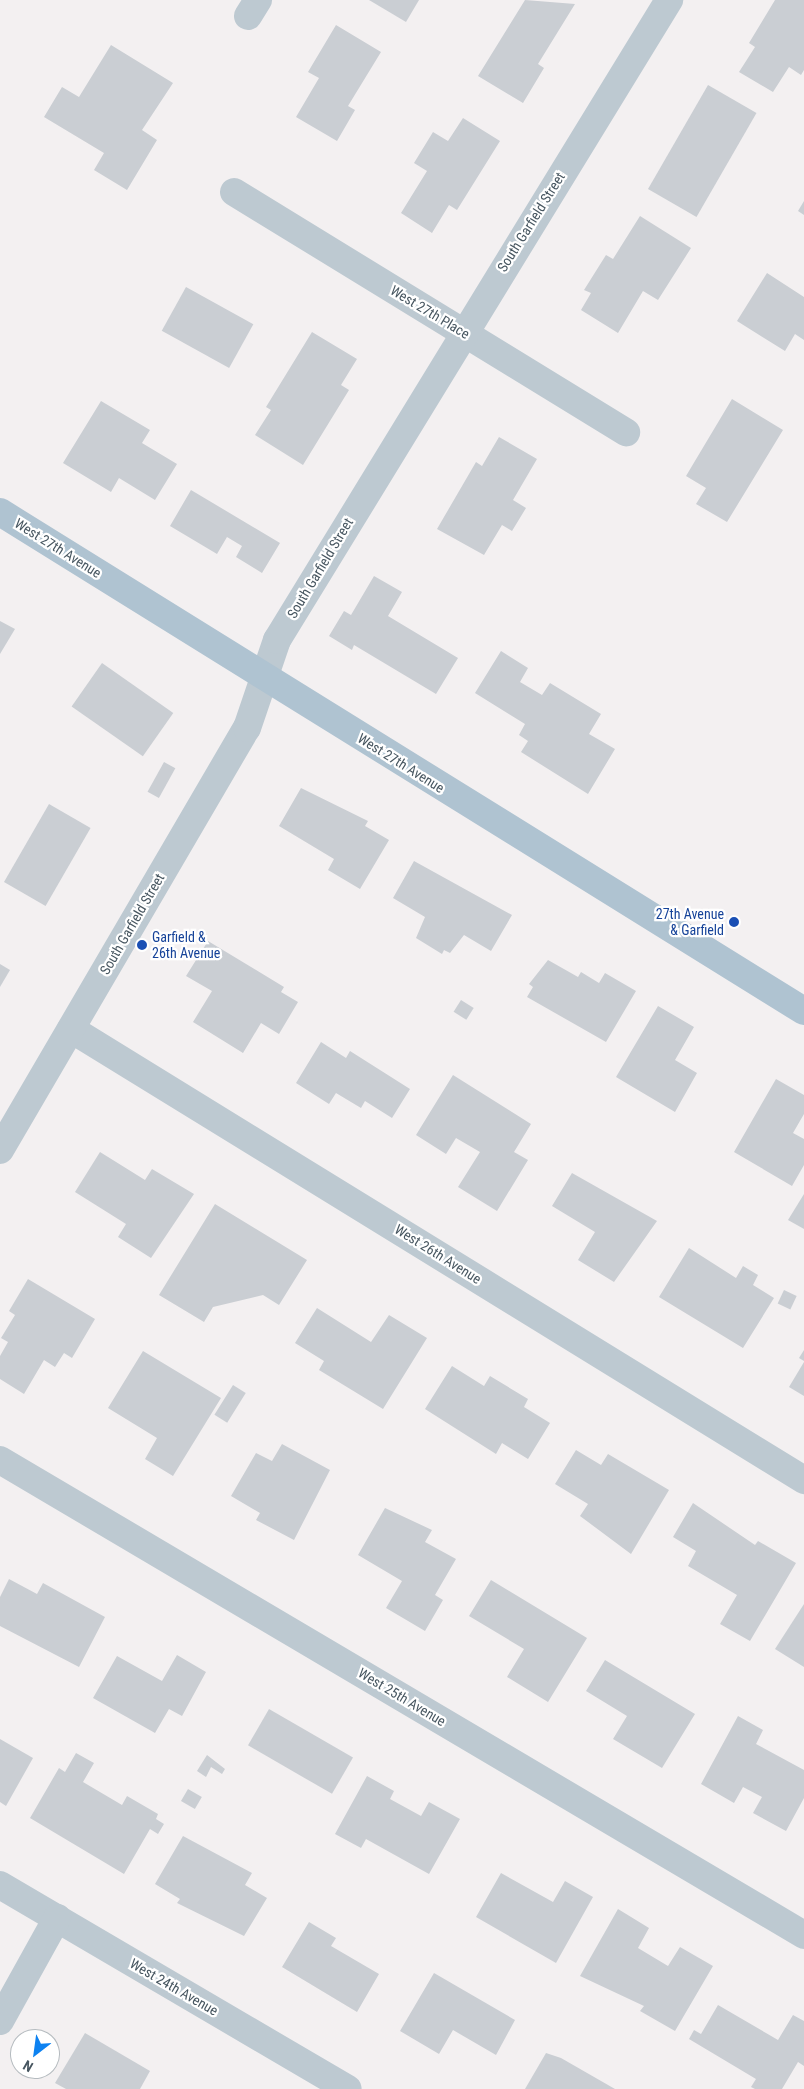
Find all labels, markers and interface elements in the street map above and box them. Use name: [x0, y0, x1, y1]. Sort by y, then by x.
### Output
street label: South Garfield Street: [494, 169, 568, 275]
street label: West 27th Place: [387, 282, 473, 342]
street label: West 27th Avenue: [12, 515, 104, 581]
street label: South Garfield Street: [283, 515, 357, 621]
street label: West 27th Avenue: [355, 730, 447, 796]
street label: South Garfield Street: [96, 870, 168, 978]
place label: 27th Avenue & Garfield: [656, 906, 724, 939]
marker: 27th Avenue & Garfield: [728, 916, 740, 928]
place label: Garfield & 26th Avenue: [152, 929, 220, 962]
marker: Garfield & 26th Avenue: [136, 939, 148, 951]
street label: West 26th Avenue: [392, 1221, 484, 1287]
street label: West 25th Avenue: [355, 1664, 449, 1730]
street label: West 24th Avenue: [127, 1955, 221, 2019]
north arrow: [10, 2029, 60, 2079]
text: N: [20, 2057, 36, 2075]

